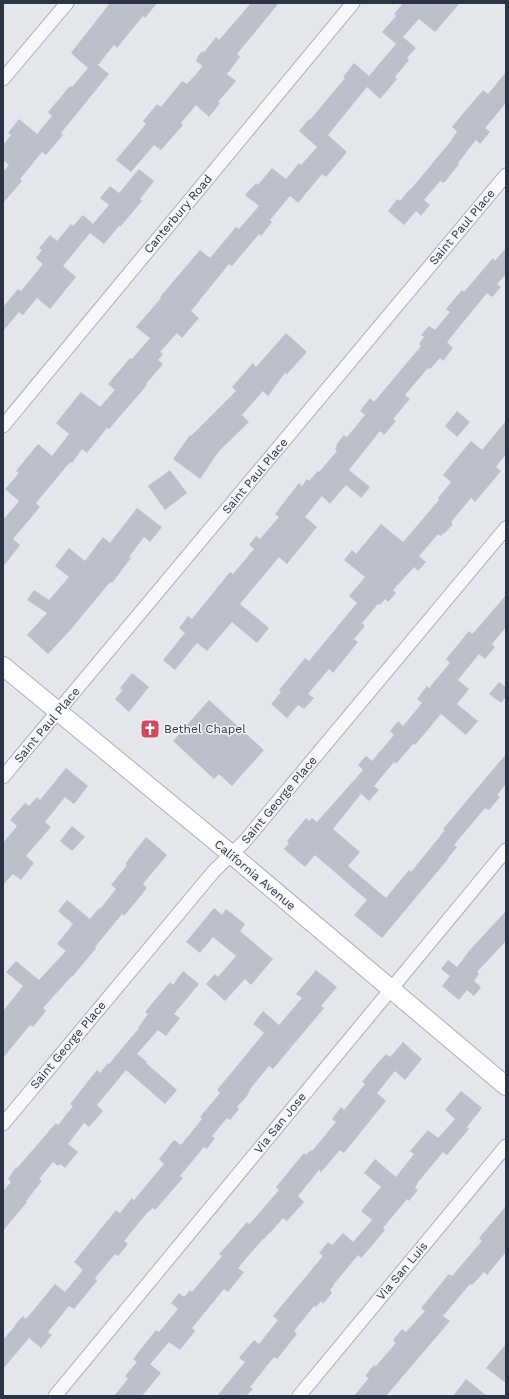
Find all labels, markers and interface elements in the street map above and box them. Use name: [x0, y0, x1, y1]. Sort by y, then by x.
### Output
street label: Canterbury Road: [141, 172, 215, 256]
street label: Saint Paul Place: [426, 186, 498, 268]
street label: Saint Paul Place: [219, 435, 291, 517]
street label: Saint Paul Place: [11, 684, 83, 766]
church icon: Bethel Chapel: [139, 718, 161, 740]
place label: Bethel Chapel: [164, 722, 246, 736]
street label: Saint George Place: [238, 753, 320, 847]
street label: California Avenue: [212, 837, 299, 913]
street label: Saint George Place: [27, 998, 109, 1092]
street label: Via San Jose: [251, 1090, 309, 1156]
street label: Via San Luis: [374, 1239, 430, 1303]

